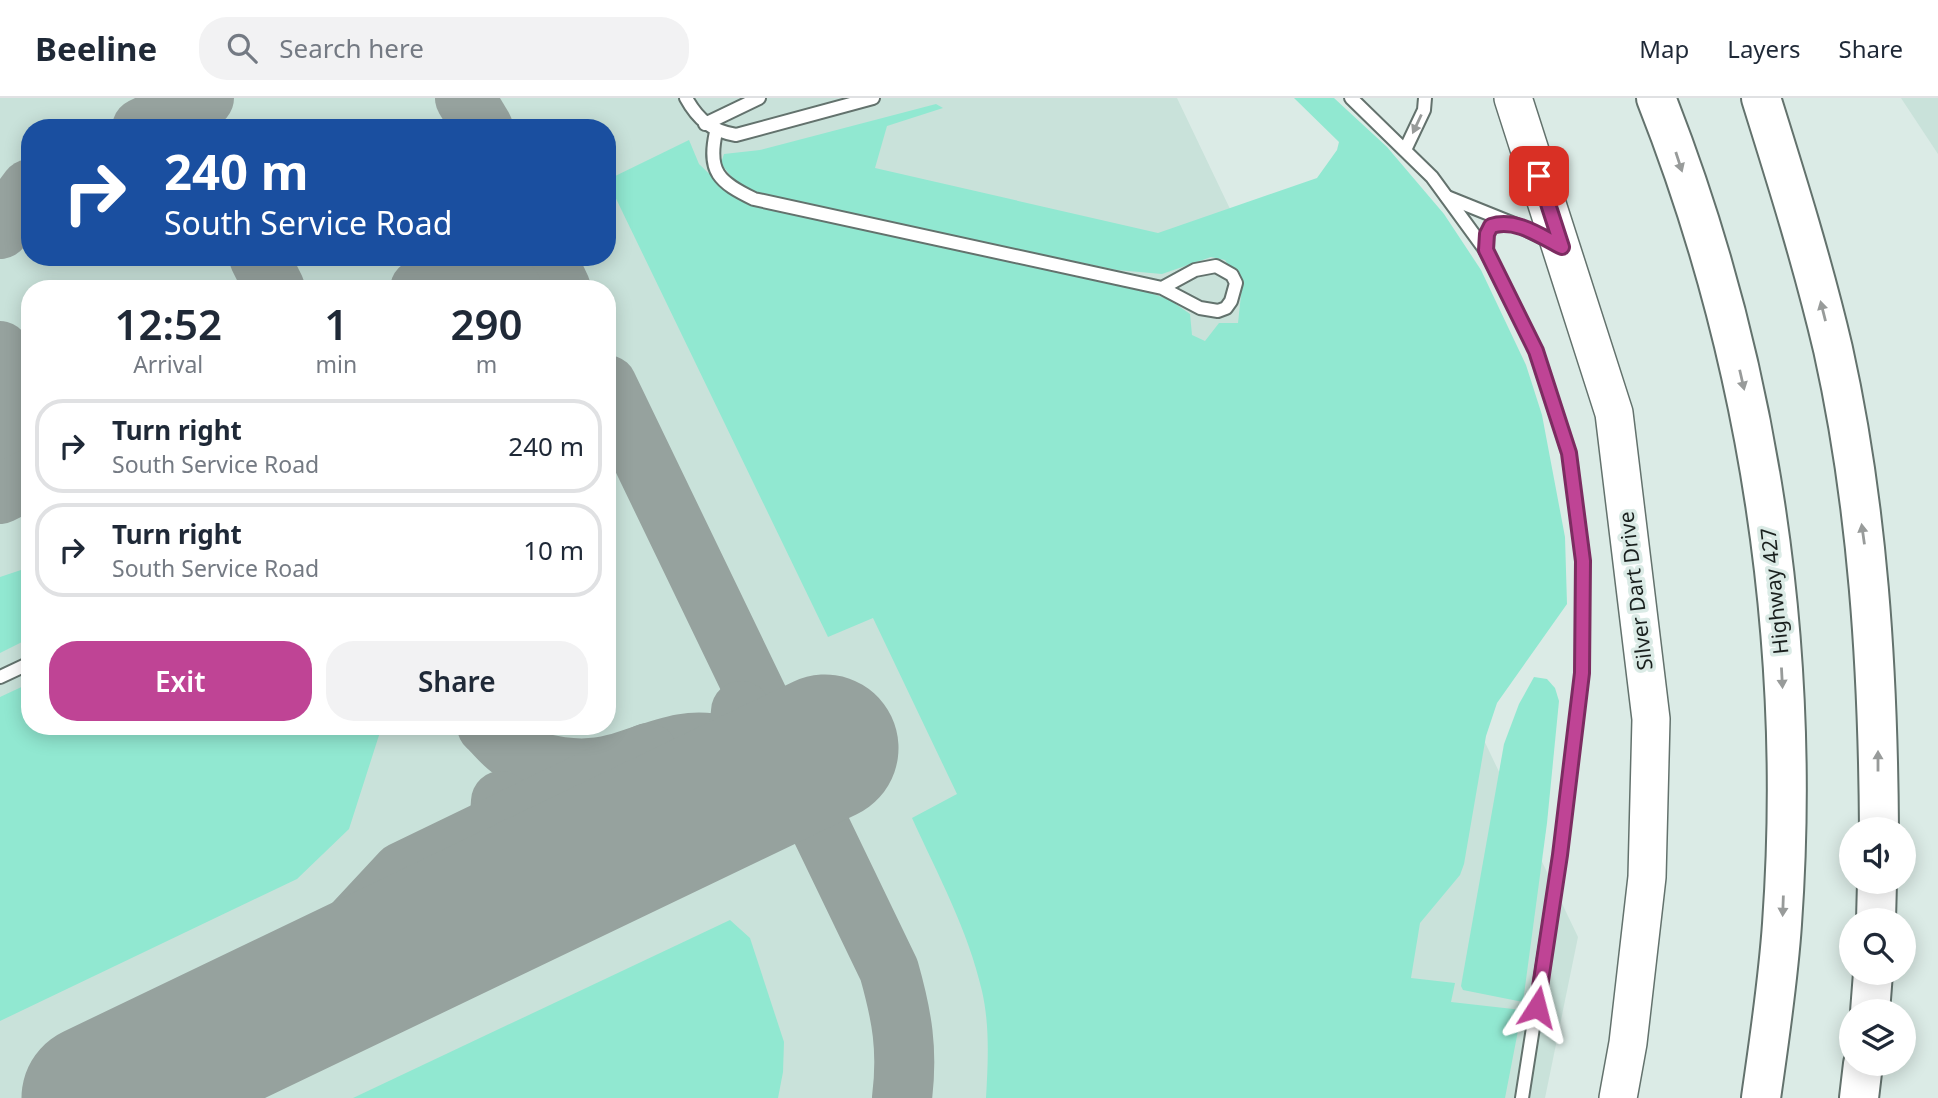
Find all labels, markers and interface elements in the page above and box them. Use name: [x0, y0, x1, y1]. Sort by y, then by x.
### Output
search box: [199, 17, 689, 80]
text: Beeline: [35, 26, 157, 71]
icon: search: [223, 29, 261, 67]
text: Search here: [279, 30, 424, 66]
text: Map: [1639, 32, 1689, 65]
text: Layers: [1727, 32, 1801, 65]
text: Share: [1839, 32, 1903, 65]
one-way arrow: [1411, 114, 1423, 134]
text: 240 m: [164, 138, 309, 204]
pin: [1509, 146, 1569, 206]
icon: right: [49, 147, 140, 238]
one-way arrow: [1674, 152, 1685, 173]
icon: arrive: [1520, 157, 1558, 195]
text: South Service Road: [164, 201, 452, 244]
text: 12:52: [114, 295, 222, 352]
text: 1: [324, 295, 348, 352]
text: 290: [451, 295, 523, 352]
one-way arrow: [1817, 300, 1828, 322]
text: Arrival: [133, 348, 203, 380]
text: min: [315, 348, 357, 380]
text: m: [476, 348, 497, 380]
one-way arrow: [1737, 369, 1748, 391]
text: Turn right: [112, 412, 242, 448]
icon: right: [53, 427, 91, 465]
text: 240 m: [508, 428, 584, 464]
text: South Service Road: [112, 448, 319, 480]
street label: Silver Dart Drive: [1611, 510, 1659, 672]
text: Turn right: [112, 516, 242, 552]
one-way arrow: [1857, 523, 1868, 545]
street label: Highway 427: [1753, 526, 1795, 656]
icon: right: [53, 531, 91, 569]
text: 10 m: [523, 532, 584, 568]
text: South Service Road: [112, 552, 319, 584]
button: Exit: [49, 641, 312, 721]
button: Share: [326, 641, 588, 721]
one-way arrow: [1777, 668, 1788, 690]
one-way arrow: [1872, 750, 1884, 772]
map controls: [1839, 817, 1916, 1076]
button: sound: [1839, 817, 1916, 894]
one-way arrow: [1777, 895, 1789, 917]
button: search: [1839, 908, 1916, 985]
position arrow: [1500, 970, 1574, 1044]
button: layers: [1839, 999, 1916, 1076]

